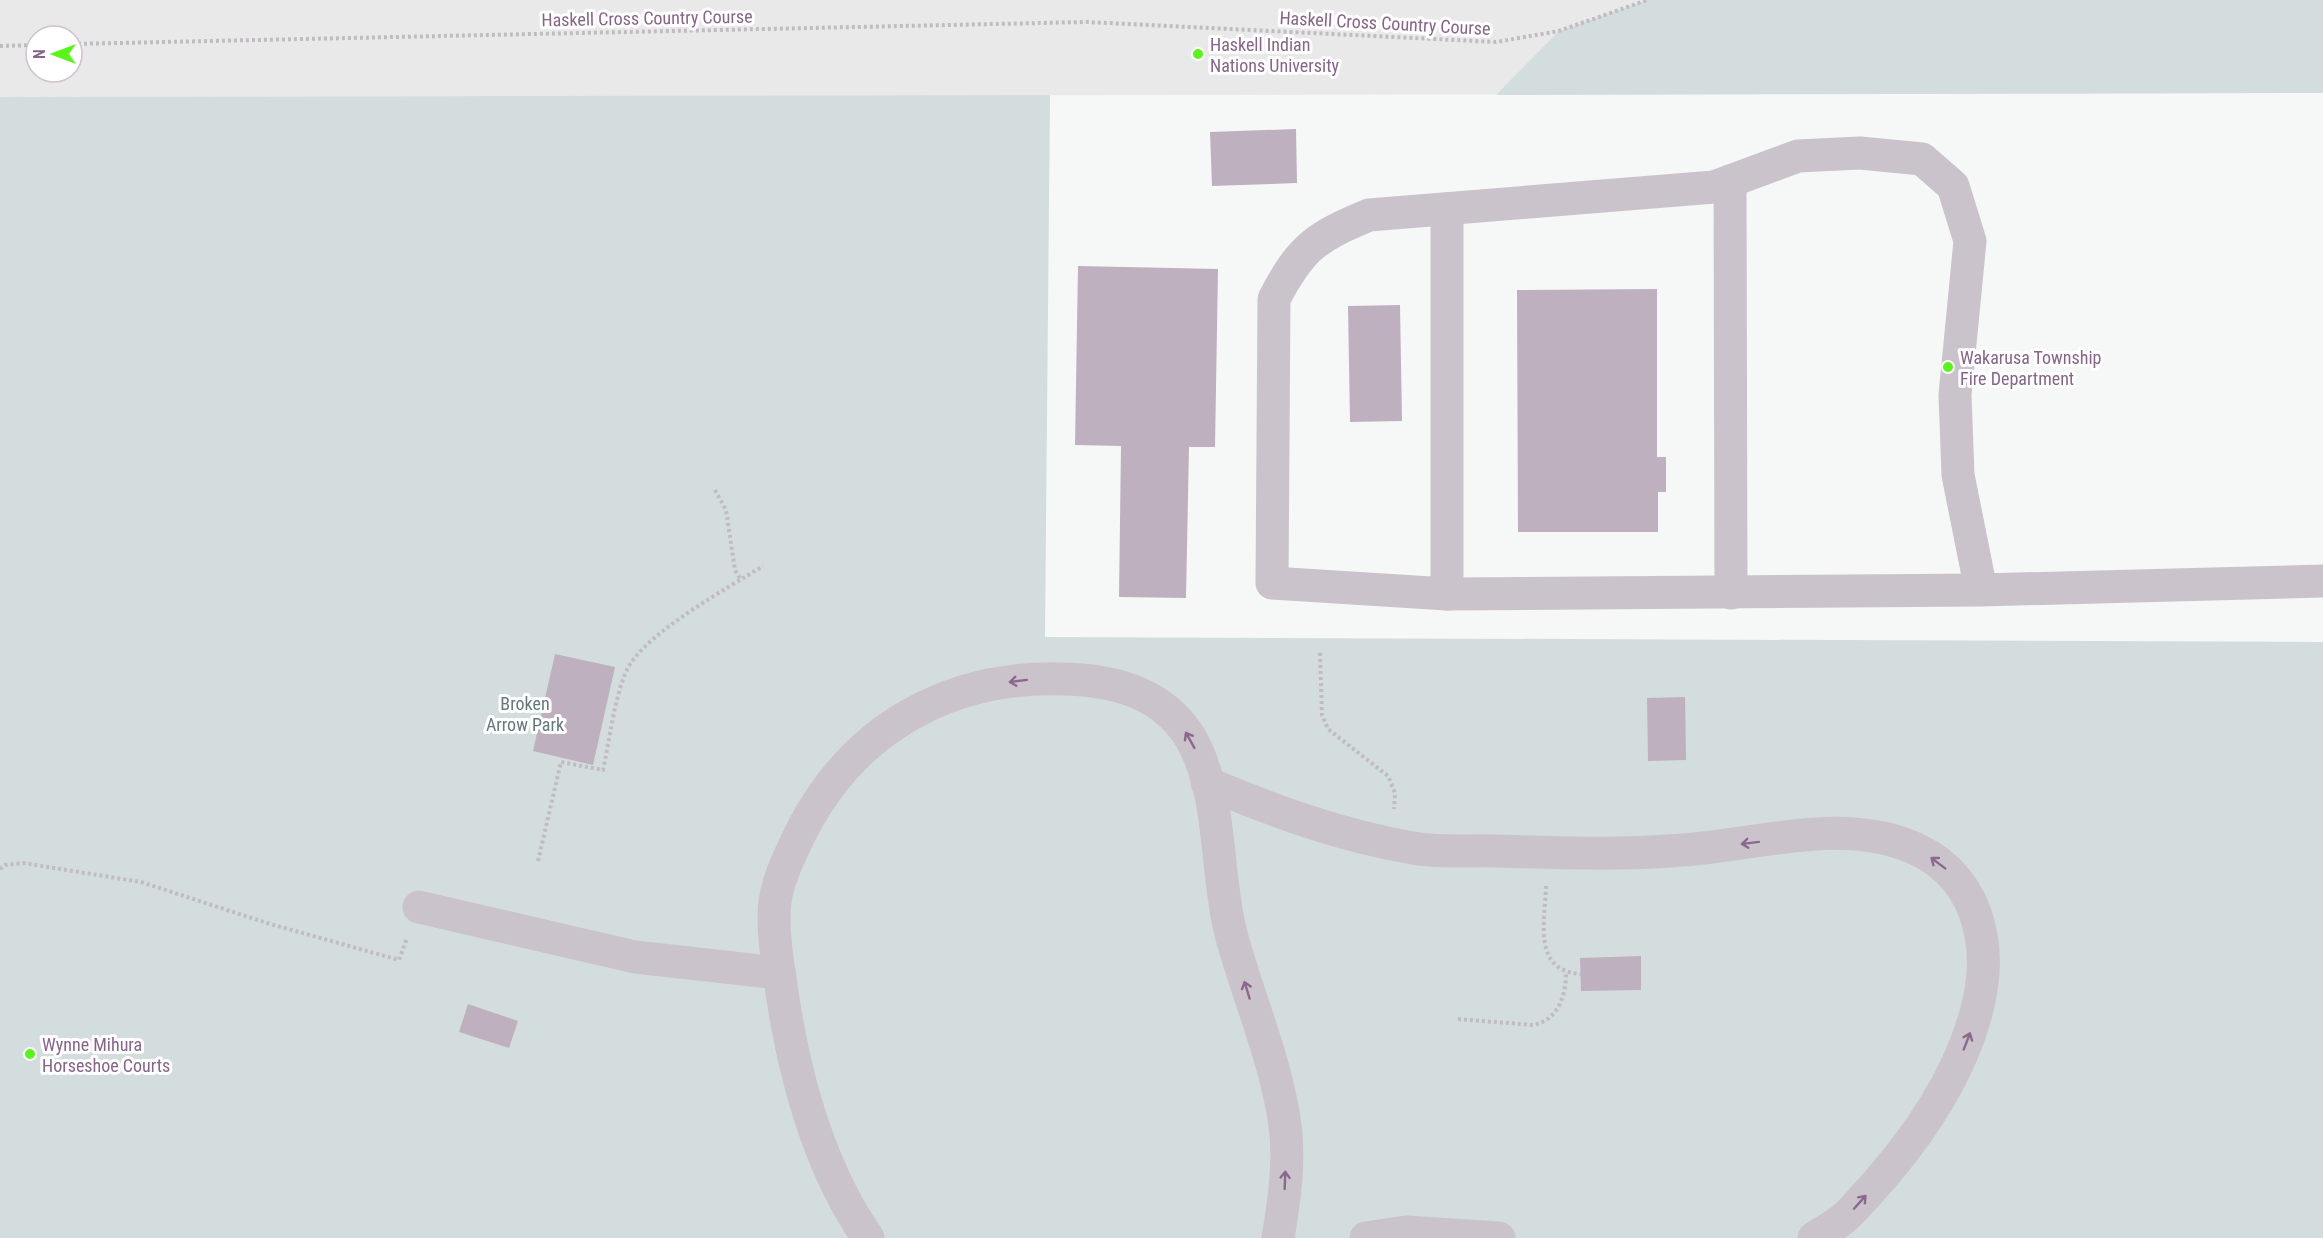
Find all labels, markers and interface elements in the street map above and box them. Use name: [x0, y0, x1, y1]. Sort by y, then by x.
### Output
street label: Haskell Cross Country Course: [541, 6, 753, 30]
street label: Haskell Cross Country Course: [1279, 7, 1491, 39]
north arrow: [24, 24, 84, 84]
place label: Haskell Indian Nations University: [1210, 34, 1339, 76]
marker: Haskell Indian Nations University: [1191, 47, 1205, 61]
text: N: [30, 49, 49, 59]
place label: Wakarusa Township Fire Department: [1960, 347, 2102, 389]
marker: Wakarusa Township Fire Department: [1941, 360, 1955, 374]
one-way arrow: [1008, 676, 1028, 687]
park label: Broken Arrow Park: [486, 693, 564, 735]
one-way arrow: [1184, 732, 1196, 749]
one-way arrow: [1740, 837, 1760, 848]
one-way arrow: [1930, 857, 1946, 870]
one-way arrow: [1241, 981, 1252, 1000]
one-way arrow: [1963, 1032, 1974, 1051]
place label: Wynne Mihura Horseshoe Courts: [42, 1034, 170, 1076]
marker: Wynne Mihura Horseshoe Courts: [23, 1047, 37, 1061]
one-way arrow: [1279, 1171, 1291, 1190]
one-way arrow: [1852, 1195, 1866, 1210]

